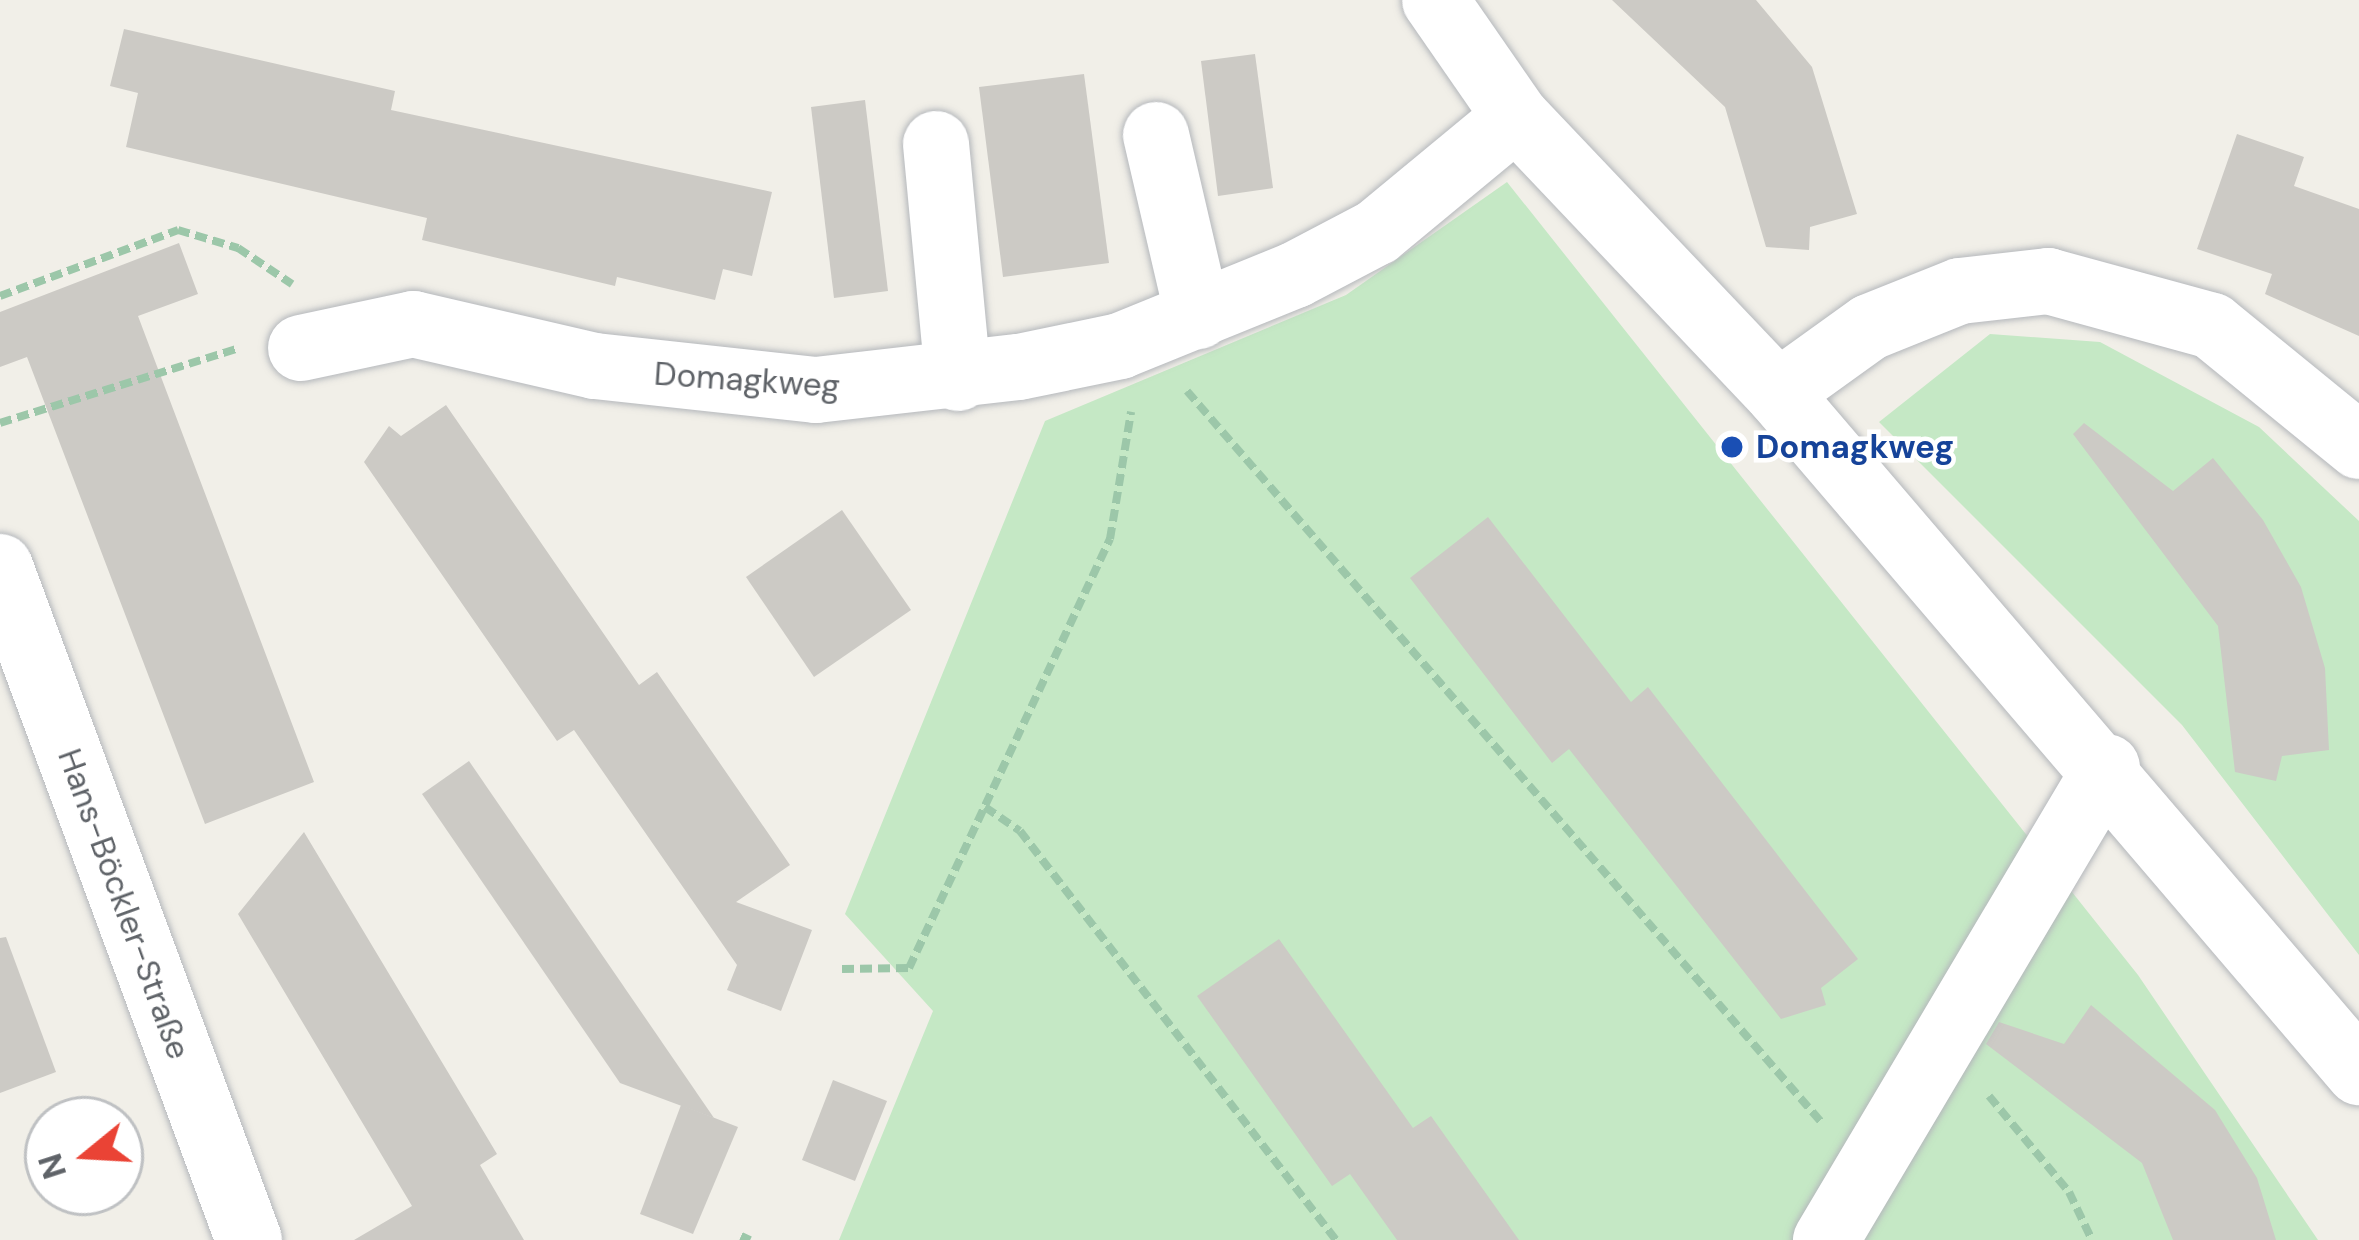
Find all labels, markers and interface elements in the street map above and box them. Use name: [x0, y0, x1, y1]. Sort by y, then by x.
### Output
street label: Domagkweg: [653, 354, 841, 406]
place label: Domagkweg: [1756, 427, 1954, 467]
marker: Domagkweg: [1719, 434, 1745, 460]
street label: Hans-Böckler-Straße: [49, 743, 199, 1065]
north arrow: [24, 1096, 144, 1216]
text: N: [28, 1148, 76, 1184]

